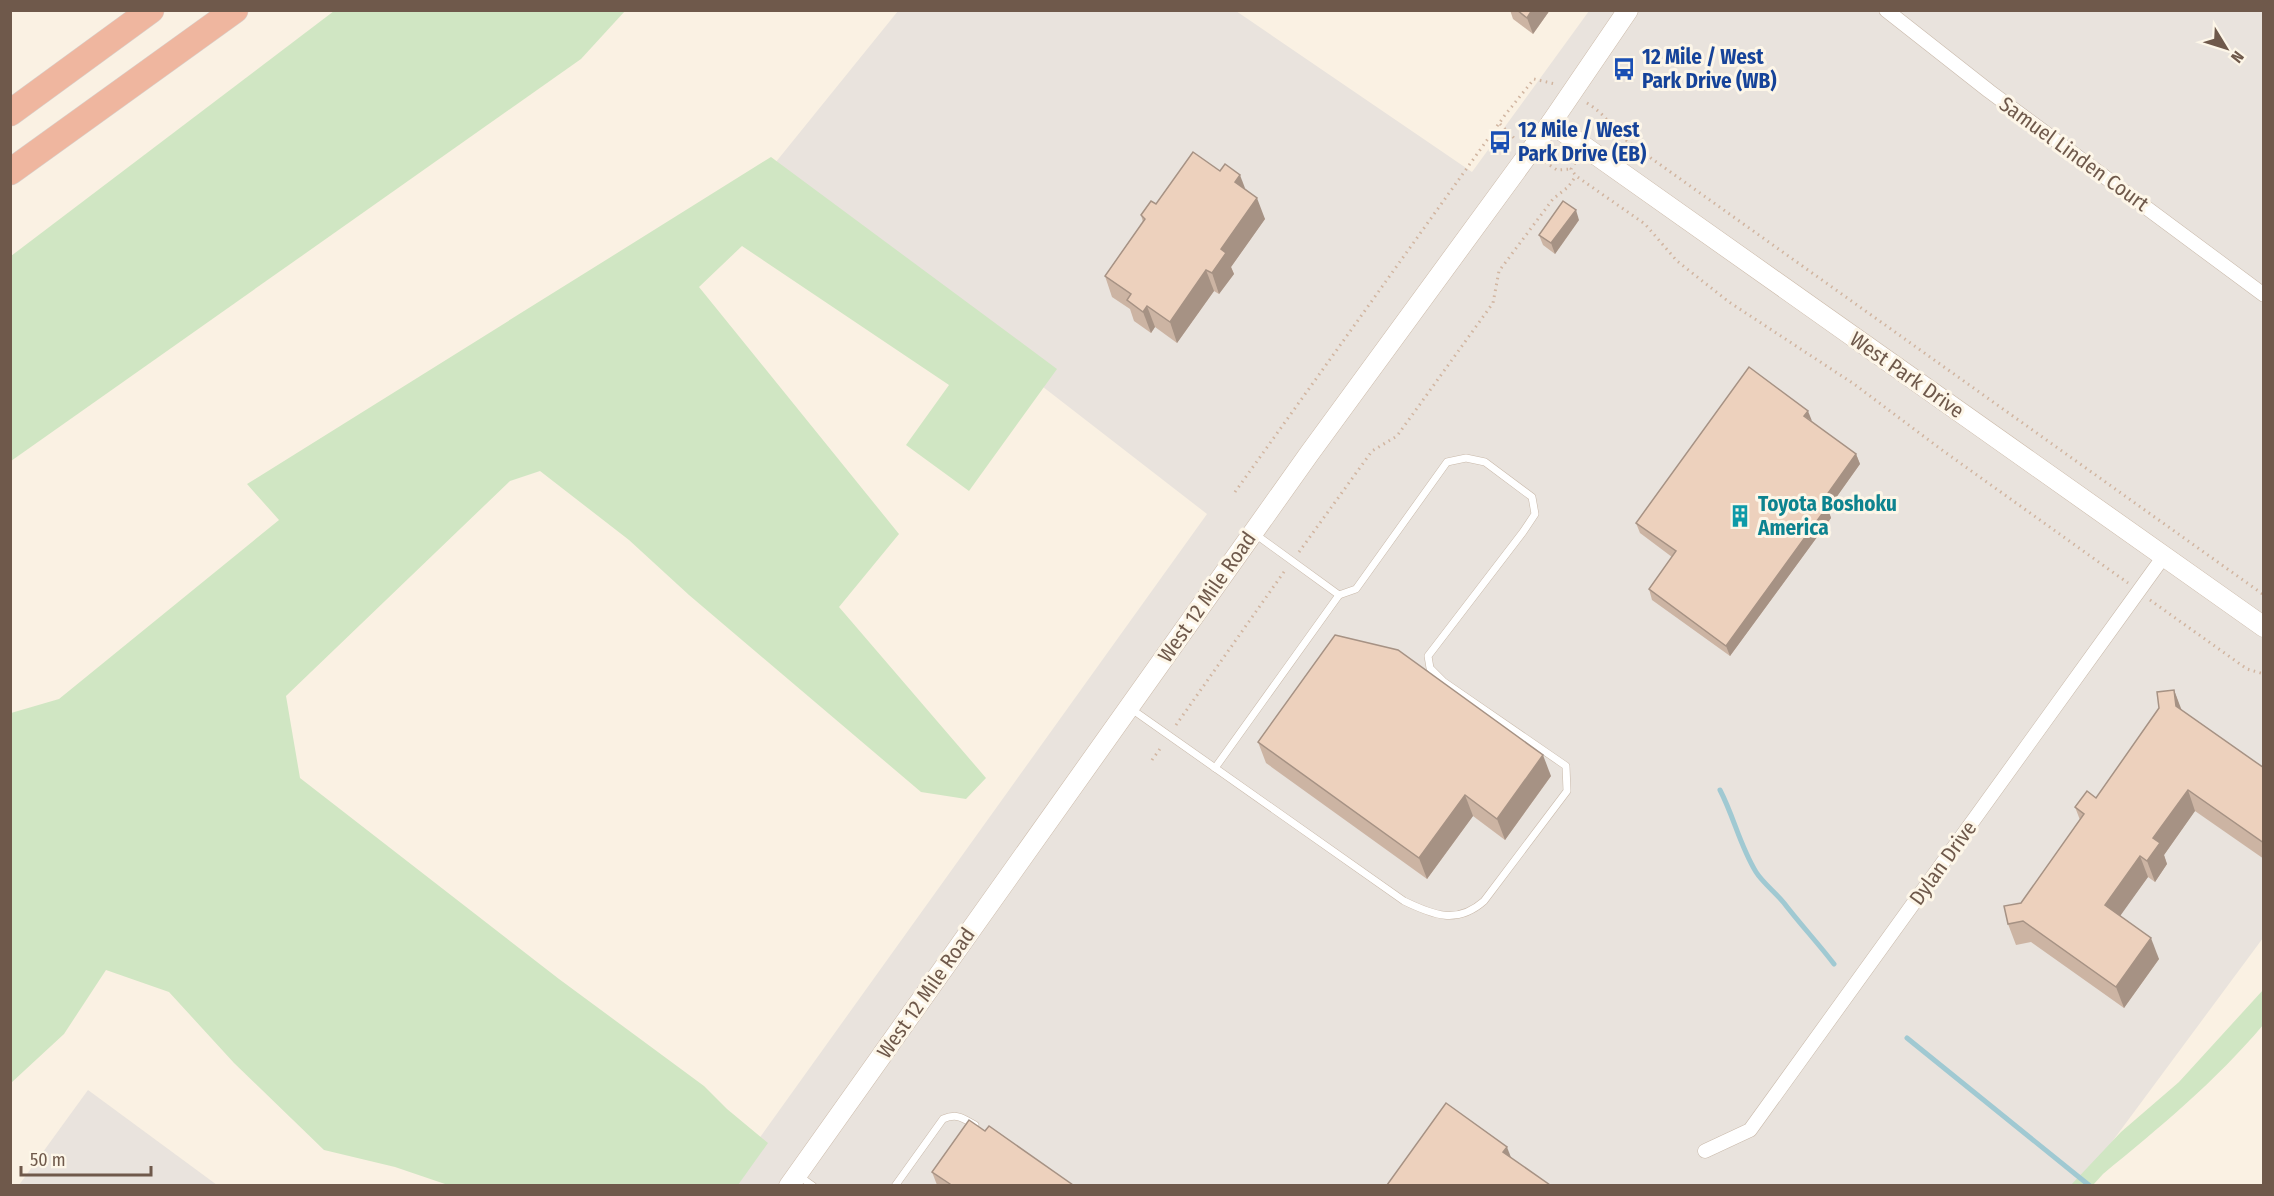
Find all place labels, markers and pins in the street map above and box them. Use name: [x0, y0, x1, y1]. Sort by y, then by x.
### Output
place label: 12 Mile / West Park Drive (WB): [1642, 44, 1777, 94]
bus stop icon: 12 Mile / West Park Drive (WB): [1611, 56, 1637, 82]
place label: 12 Mile / West Park Drive (EB): [1518, 117, 1646, 167]
bus stop icon: 12 Mile / West Park Drive (EB): [1487, 129, 1513, 155]
place label: Toyota Boshoku America: [1757, 491, 1897, 541]
building icon: Toyota Boshoku America: [1727, 503, 1753, 529]

